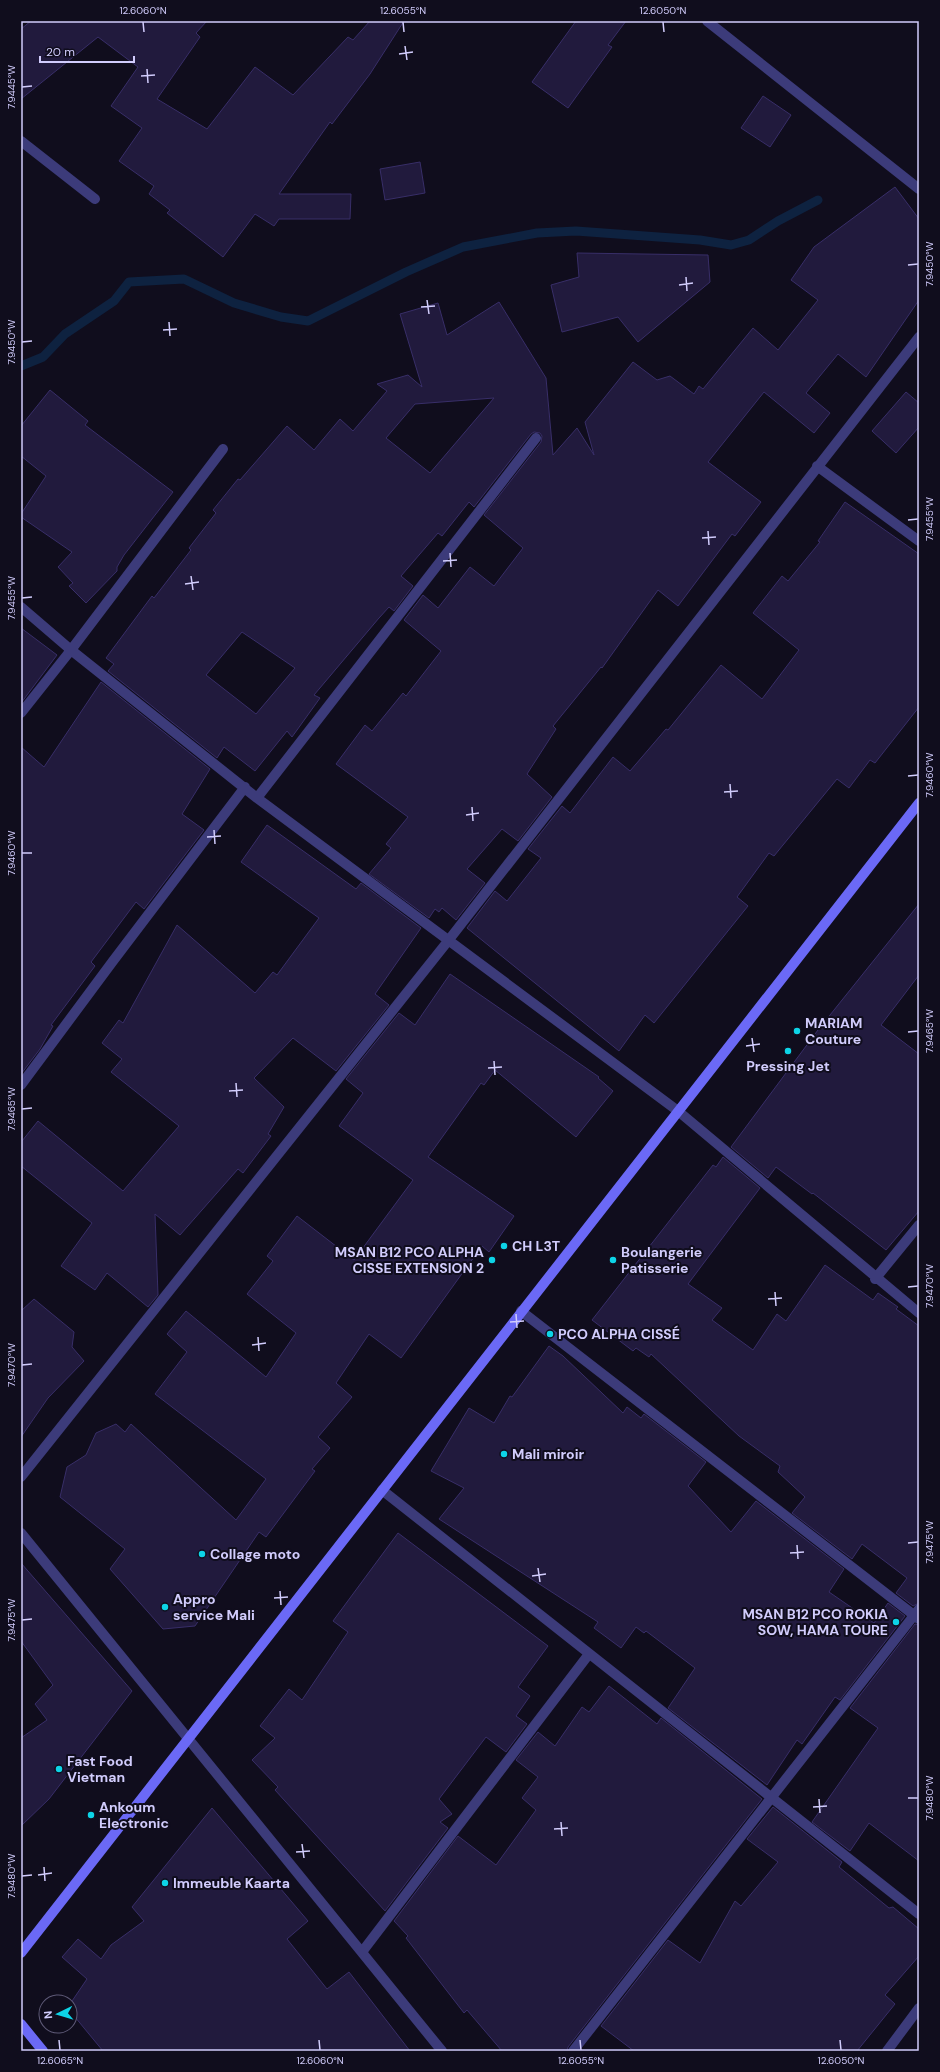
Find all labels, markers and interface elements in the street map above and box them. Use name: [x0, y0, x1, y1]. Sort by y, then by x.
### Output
text: 12.6060°N: [119, 4, 167, 17]
text: 12.6055°N: [380, 4, 426, 17]
text: 12.6050°N: [640, 4, 687, 17]
scale bar: [40, 38, 134, 64]
text: 20 m: [46, 44, 75, 60]
text: 7.9445°W: [5, 65, 18, 109]
text: 7.9450°W: [923, 241, 936, 286]
text: 7.9450°W: [5, 319, 18, 364]
text: 7.9455°W: [923, 497, 936, 541]
text: 7.9455°W: [5, 576, 18, 620]
text: 7.9460°W: [923, 752, 936, 798]
text: 7.9460°W: [5, 830, 18, 876]
text: 7.9465°W: [923, 1009, 936, 1053]
place label: MARIAM Couture: [805, 1014, 862, 1048]
marker: MARIAM Couture: [792, 1026, 802, 1036]
marker: Pressing Jet: [783, 1046, 793, 1056]
place label: Pressing Jet: [746, 1057, 830, 1075]
text: 7.9465°W: [5, 1087, 18, 1131]
place label: CH L3T: [512, 1237, 560, 1255]
marker: CH L3T: [499, 1241, 509, 1251]
place label: MSAN B12 PCO ALPHA CISSE EXTENSION 2: [335, 1243, 484, 1277]
place label: Boulangerie Patisserie: [621, 1243, 702, 1277]
marker: MSAN B12 PCO ALPHA CISSE EXTENSION 2: [487, 1255, 497, 1265]
marker: Boulangerie Patisserie: [608, 1255, 618, 1265]
text: 7.9470°W: [923, 1264, 936, 1308]
place label: PCO ALPHA CISSÉ: [558, 1325, 680, 1343]
marker: PCO ALPHA CISSÉ: [545, 1329, 555, 1339]
text: 7.9470°W: [5, 1343, 18, 1387]
place label: Mali miroir: [512, 1445, 584, 1463]
marker: Mali miroir: [499, 1449, 509, 1459]
text: 7.9475°W: [923, 1520, 936, 1564]
place label: Collage moto: [210, 1545, 300, 1563]
marker: Collage moto: [197, 1549, 207, 1559]
place label: Appro service Mali: [173, 1590, 255, 1624]
text: 7.9475°W: [5, 1598, 18, 1642]
marker: Appro service Mali: [160, 1602, 170, 1612]
place label: MSAN B12 PCO ROKIA SOW, HAMA TOURE: [742, 1605, 888, 1639]
marker: MSAN B12 PCO ROKIA SOW, HAMA TOURE: [891, 1617, 901, 1627]
place label: Fast Food Vietman: [67, 1752, 133, 1786]
marker: Fast Food Vietman: [54, 1764, 64, 1774]
text: 7.9480°W: [923, 1775, 936, 1820]
place label: Ankoum Electronic: [99, 1798, 169, 1832]
marker: Ankoum Electronic: [86, 1810, 96, 1820]
text: 7.9480°W: [5, 1853, 18, 1898]
place label: Immeuble Kaarta: [173, 1874, 290, 1892]
marker: Immeuble Kaarta: [160, 1878, 170, 1888]
north arrow: [38, 1994, 78, 2034]
text: N: [41, 2010, 55, 2019]
text: 12.6065°N: [37, 2054, 83, 2067]
text: 12.6060°N: [296, 2054, 344, 2067]
text: 12.6055°N: [558, 2054, 604, 2067]
text: 12.6050°N: [818, 2054, 865, 2067]

